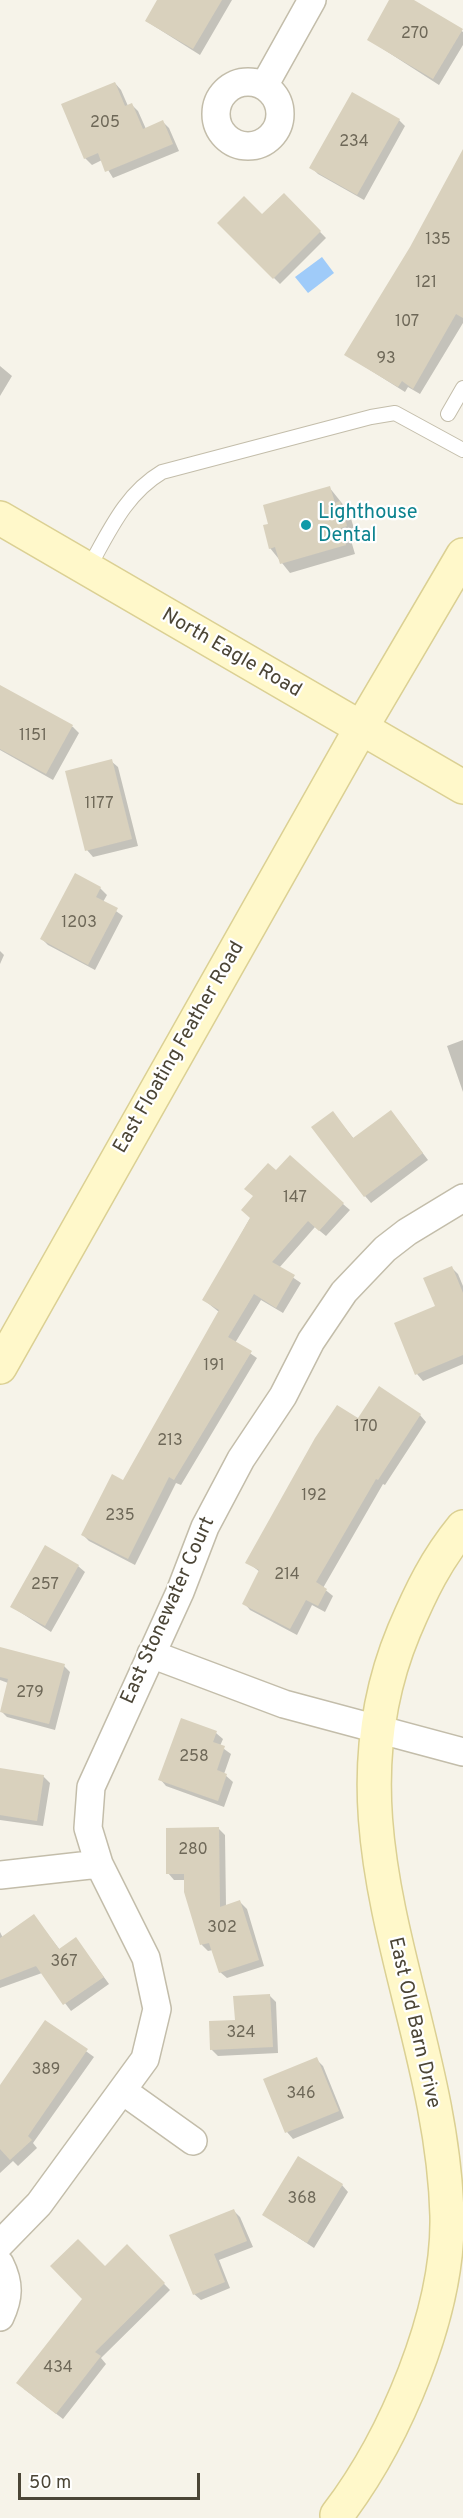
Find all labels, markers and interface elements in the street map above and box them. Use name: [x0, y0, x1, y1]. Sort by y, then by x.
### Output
house number: 270: [401, 25, 429, 45]
house number: 205: [90, 114, 120, 134]
house number: 234: [339, 133, 369, 153]
house number: 135: [425, 231, 451, 251]
house number: 121: [415, 274, 437, 294]
house number: 107: [395, 313, 419, 333]
house number: 93: [376, 350, 396, 370]
place label: Lighthouse Dental: [318, 502, 418, 549]
marker: Lighthouse Dental: [299, 518, 313, 532]
street label: North Eagle Road: [157, 604, 305, 704]
house number: 1151: [19, 727, 47, 747]
house number: 1177: [84, 795, 114, 815]
house number: 1203: [61, 914, 97, 934]
street label: East Floating Feather Road: [109, 938, 251, 1158]
house number: 147: [283, 1189, 307, 1209]
house number: 191: [203, 1357, 225, 1377]
house number: 170: [354, 1418, 378, 1438]
house number: 213: [157, 1432, 183, 1452]
house number: 192: [301, 1487, 327, 1507]
house number: 235: [105, 1507, 135, 1527]
street label: East Stonewater Court: [117, 1514, 221, 1708]
house number: 214: [274, 1566, 300, 1586]
house number: 257: [31, 1576, 59, 1596]
house number: 279: [16, 1684, 44, 1704]
house number: 258: [179, 1748, 209, 1768]
house number: 280: [178, 1841, 208, 1861]
house number: 302: [207, 1919, 237, 1939]
street label: East Old Barn Drive: [382, 1935, 444, 2111]
house number: 367: [50, 1953, 78, 1973]
house number: 324: [227, 2024, 255, 2044]
house number: 389: [32, 2061, 60, 2081]
house number: 346: [286, 2085, 316, 2105]
house number: 368: [288, 2190, 316, 2210]
house number: 434: [43, 2359, 73, 2379]
scale bar: [21, 2461, 202, 2499]
text: 50 m: [29, 2472, 71, 2495]

